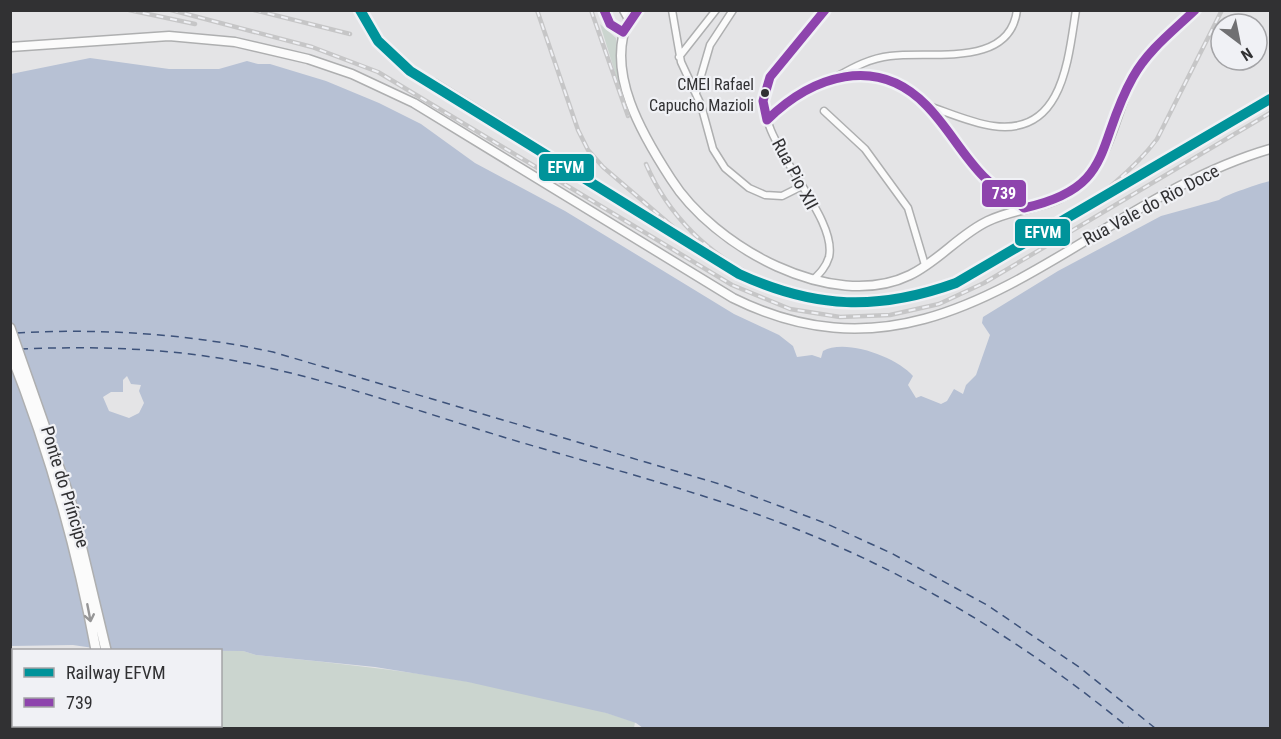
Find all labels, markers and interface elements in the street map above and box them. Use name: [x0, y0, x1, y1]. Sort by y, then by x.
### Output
north arrow: [1209, 12, 1269, 72]
text: N: [1237, 44, 1256, 65]
place label: CMEI Rafael Capucho Mazioli: [649, 75, 754, 115]
marker: CMEI Rafael Capucho Mazioli: [759, 87, 771, 99]
street label: Rua Pio XII: [768, 135, 823, 213]
line badge: EFVM: [538, 153, 595, 182]
text: EFVM: [548, 158, 584, 177]
street label: Rua Vale do Rio Doce: [1079, 160, 1222, 249]
line badge: 739: [981, 179, 1027, 208]
text: 739: [992, 184, 1016, 203]
line badge: EFVM: [1014, 218, 1071, 247]
text: EFVM: [1025, 223, 1061, 242]
street label: Ponte do Príncipe: [37, 424, 94, 550]
one-way arrow: [84, 603, 95, 622]
legend: [12, 649, 222, 727]
text: Railway EFVM: [66, 662, 166, 683]
text: 739: [66, 692, 93, 713]

